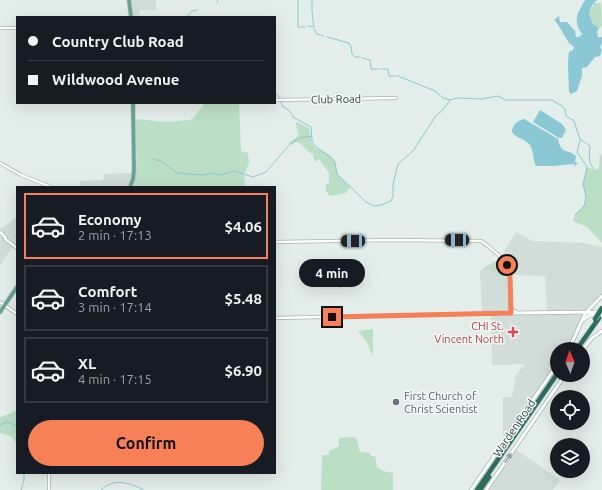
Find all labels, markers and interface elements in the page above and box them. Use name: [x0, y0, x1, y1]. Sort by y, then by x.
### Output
text: Country Club Road: [52, 33, 184, 50]
text: Wildwood Avenue: [52, 71, 179, 88]
street label: Club Road: [311, 93, 361, 105]
icon: car: [30, 208, 66, 244]
text: Economy: [78, 211, 142, 228]
text: $4.06: [224, 218, 262, 235]
text: 2 min · 17:13: [78, 228, 152, 242]
car: [445, 234, 469, 246]
car: [341, 235, 365, 247]
route start: [498, 256, 516, 274]
callout: 4 min: [299, 259, 365, 287]
text: 4 min: [316, 266, 348, 280]
icon: car: [30, 280, 66, 316]
text: Comfort: [78, 283, 137, 300]
text: $5.48: [224, 290, 262, 307]
text: 3 min · 17:14: [78, 300, 152, 314]
route end: [323, 308, 341, 326]
place label: CHI St. Vincent North: [434, 320, 504, 345]
marker: CHI St. Vincent North: [507, 326, 519, 338]
north arrow: [550, 342, 590, 382]
map controls: [550, 342, 590, 478]
icon: car: [30, 352, 66, 388]
text: XL: [78, 355, 96, 372]
text: $6.90: [224, 362, 262, 379]
text: 4 min · 17:15: [78, 372, 152, 386]
place label: First Church of Christ Scientist: [404, 390, 478, 415]
button: locate: [550, 390, 590, 430]
marker: First Church of Christ Scientist: [391, 397, 401, 407]
street label: Warden Road: [490, 397, 538, 459]
button: Confirm: [28, 420, 264, 466]
button: layers: [550, 438, 590, 478]
one-way arrow: [504, 453, 512, 463]

